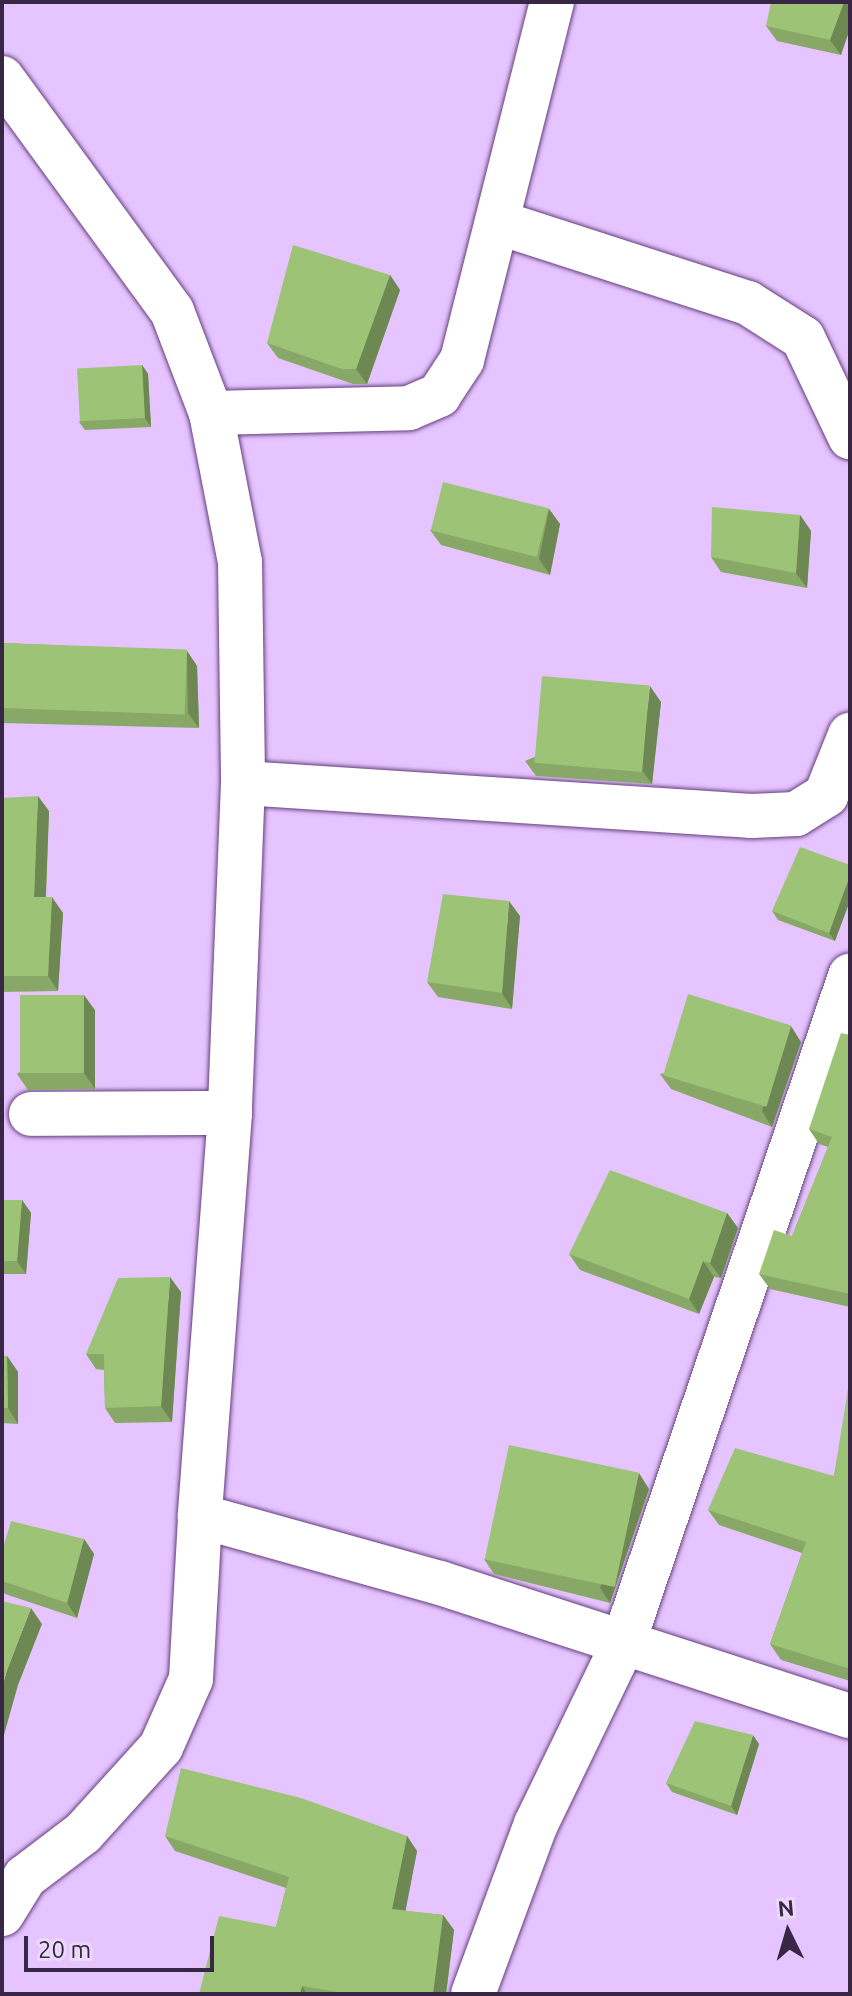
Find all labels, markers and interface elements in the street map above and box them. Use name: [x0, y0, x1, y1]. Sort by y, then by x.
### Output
north arrow: [748, 1892, 828, 1972]
text: N: [777, 1894, 795, 1921]
scale bar: [28, 1920, 218, 1970]
text: 20 m: [38, 1936, 91, 1963]

